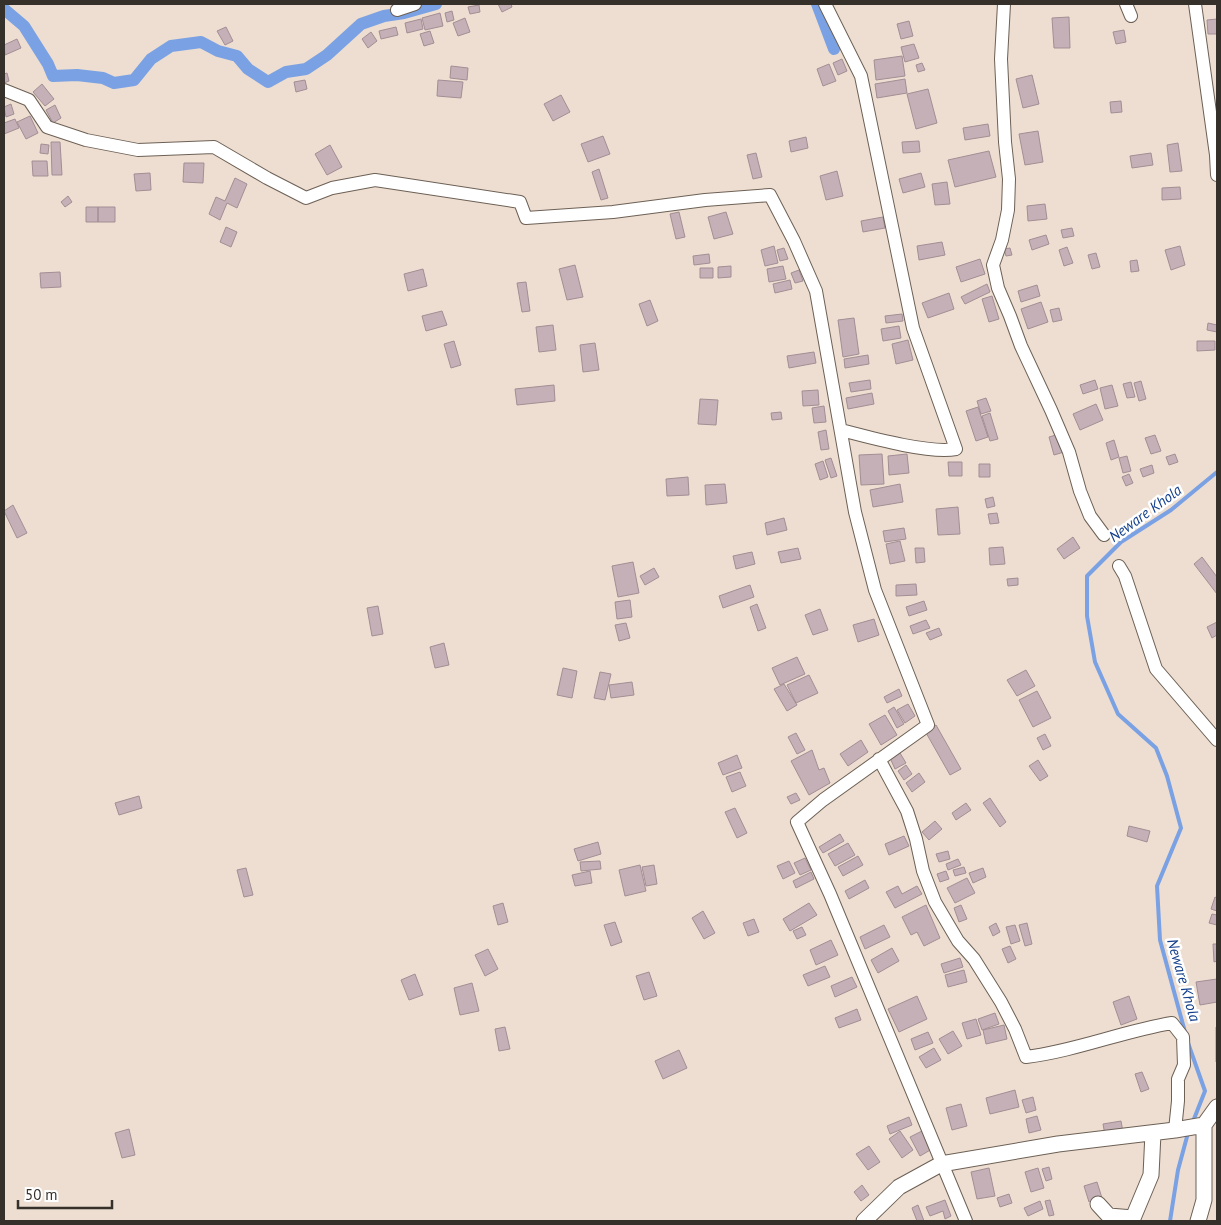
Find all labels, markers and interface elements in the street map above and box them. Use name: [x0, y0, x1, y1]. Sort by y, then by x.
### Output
water label: Neware Khola: [1105, 480, 1186, 546]
water label: Neware Khola: [1163, 936, 1205, 1024]
scale bar: [18, 1178, 111, 1210]
text: 50 m: [25, 1185, 58, 1204]

